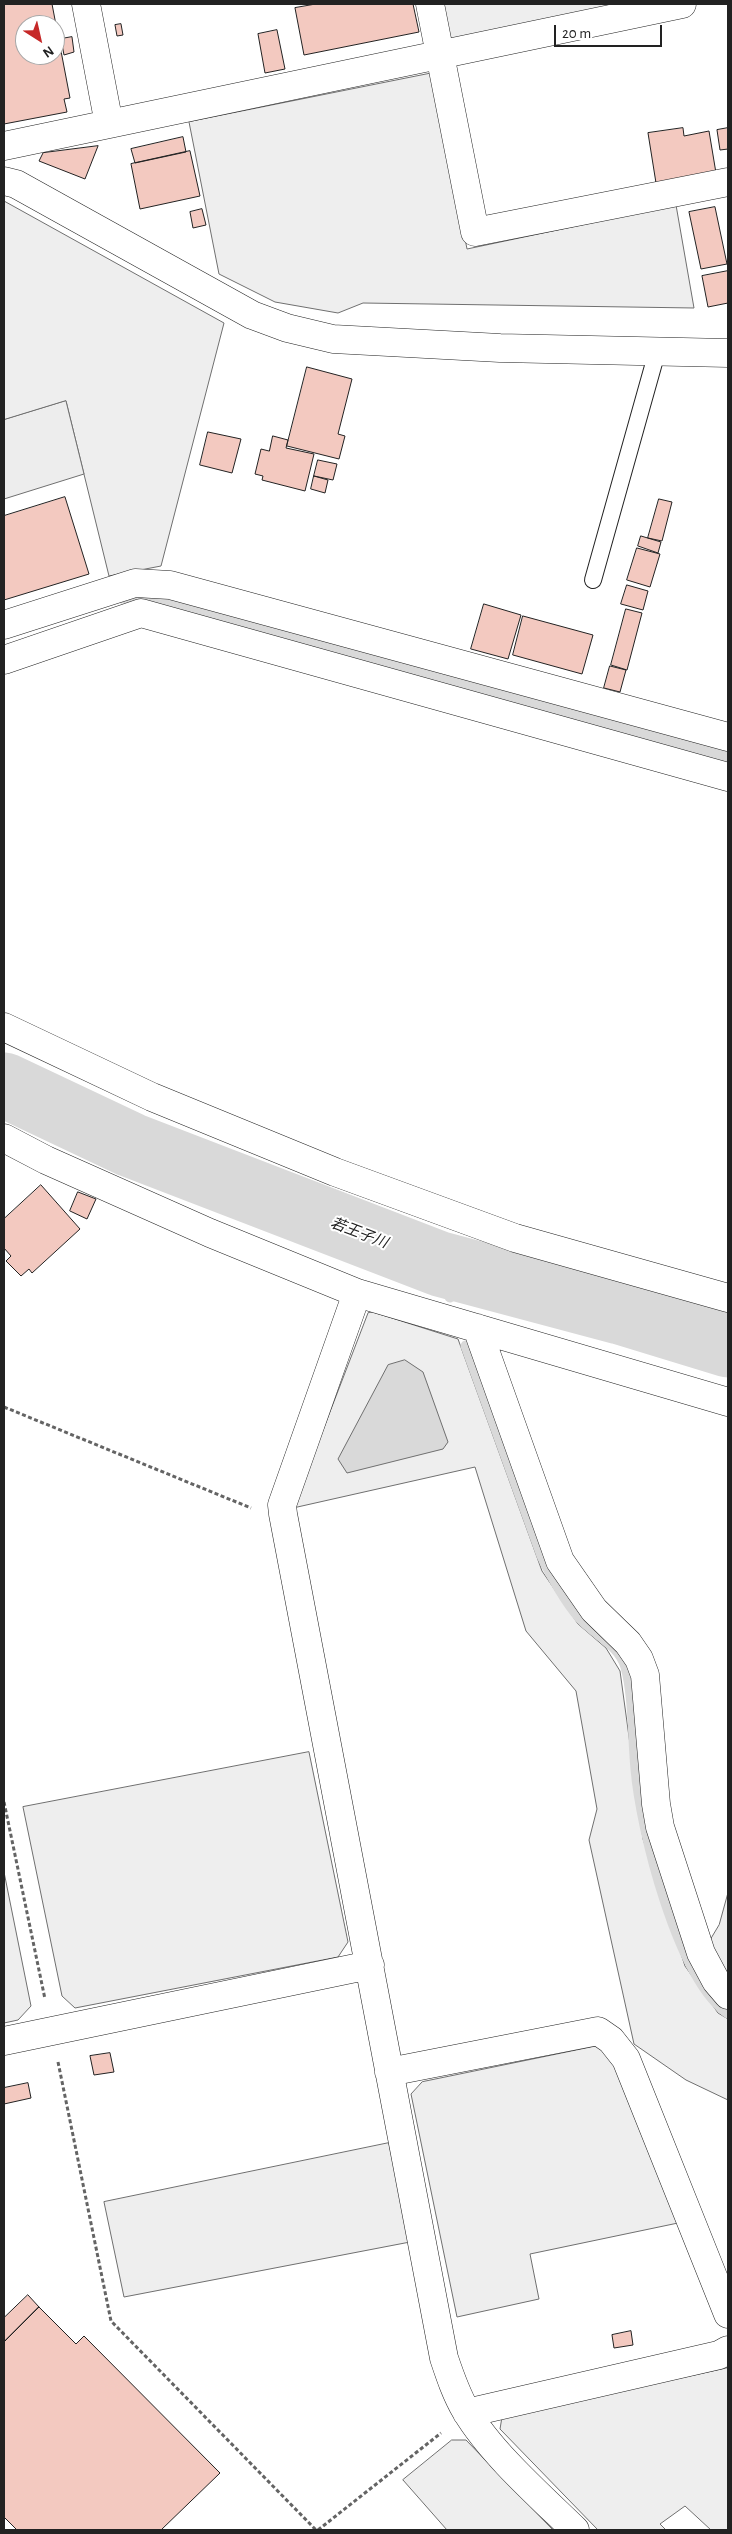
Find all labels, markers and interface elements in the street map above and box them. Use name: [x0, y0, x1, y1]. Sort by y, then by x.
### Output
north arrow: [15, 15, 65, 65]
scale bar: [557, 15, 664, 47]
text: 20 m: [562, 26, 591, 41]
text: N: [40, 43, 56, 60]
water label: 若王子川: [328, 1214, 390, 1252]

